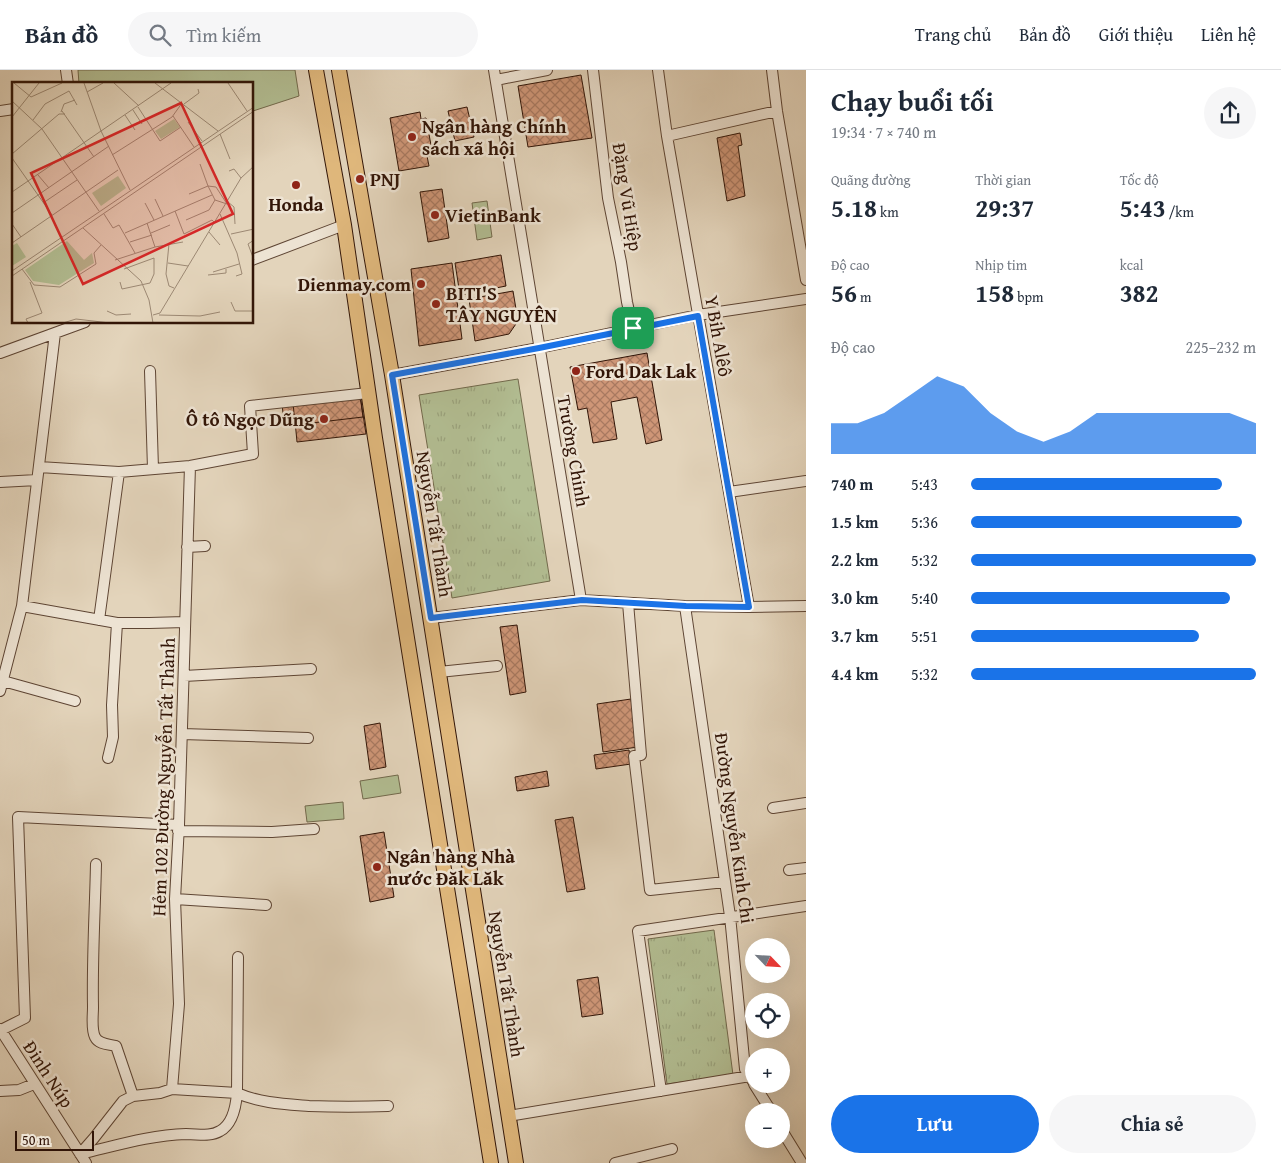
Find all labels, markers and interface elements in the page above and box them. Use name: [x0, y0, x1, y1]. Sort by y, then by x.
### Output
search box: [128, 12, 478, 57]
text: Bản đồ: [25, 17, 98, 52]
icon: search: [146, 21, 174, 49]
text: Tìm kiếm: [186, 21, 261, 49]
text: Trang chủ: [915, 21, 991, 48]
text: Bản đồ: [1019, 21, 1071, 48]
text: Giới thiệu: [1099, 21, 1173, 48]
text: Liên hệ: [1201, 21, 1256, 48]
text: Chạy buổi tối: [831, 80, 994, 121]
inset map: [12, 82, 254, 324]
button: share: [1204, 87, 1256, 139]
place label: Ngân hàng Chính sách xã hội: [422, 112, 567, 162]
text: 19:34 · 7 × 740 m: [831, 120, 936, 144]
marker: Ngân hàng Chính sách xã hội: [406, 131, 418, 143]
street label: Đặng Vũ Hiệp: [606, 141, 650, 253]
place label: PNJ: [370, 165, 400, 193]
text: Quãng đường: [831, 170, 911, 190]
text: Thời gian: [975, 170, 1031, 190]
text: Tốc độ: [1120, 170, 1159, 190]
marker: PNJ: [354, 173, 366, 185]
marker: Honda: [290, 179, 302, 191]
place label: Honda: [268, 190, 324, 218]
text: 5.18: [831, 190, 877, 226]
text: 29:37: [975, 190, 1034, 226]
text: 5:43: [1120, 190, 1166, 226]
place label: VietinBank: [445, 201, 541, 229]
text: km: [877, 202, 899, 222]
text: /km: [1166, 202, 1194, 222]
marker: VietinBank: [429, 209, 441, 221]
text: Độ cao: [831, 255, 870, 275]
text: Nhịp tim: [975, 255, 1027, 275]
text: kcal: [1120, 255, 1144, 275]
place label: Dienmay.com: [298, 270, 412, 298]
text: 56: [831, 275, 857, 311]
text: 158: [975, 275, 1014, 311]
text: 382: [1120, 275, 1159, 311]
marker: Dienmay.com: [415, 278, 427, 290]
place label: BITI'S TÂY NGUYÊN: [446, 279, 557, 329]
text: m: [857, 287, 871, 307]
text: bpm: [1014, 287, 1044, 307]
street label: Y Bih Alêô: [698, 293, 740, 379]
marker: BITI'S TÂY NGUYÊN: [430, 298, 442, 310]
pin: [612, 307, 654, 349]
icon: arrive: [619, 314, 647, 342]
text: Độ cao: [831, 335, 875, 359]
text: 225–232 m: [1186, 335, 1256, 359]
place label: Ford Dak Lak: [586, 357, 697, 385]
marker: Ford Dak Lak: [570, 365, 582, 377]
street label: Trường Chinh: [550, 393, 598, 509]
place label: Ô tô Ngọc Dũng: [186, 405, 315, 433]
marker: Ô tô Ngọc Dũng: [318, 413, 330, 425]
street label: Nguyễn Tất Thành: [410, 449, 460, 599]
text: 740 m: [831, 472, 873, 496]
text: 5:43: [911, 472, 938, 496]
text: 1.5 km: [831, 510, 878, 534]
text: 5:36: [911, 510, 938, 534]
text: 2.2 km: [831, 548, 878, 572]
text: 5:32: [911, 548, 938, 572]
text: 3.0 km: [831, 586, 878, 610]
text: 5:40: [911, 586, 938, 610]
text: 3.7 km: [831, 624, 878, 648]
text: 5:51: [911, 624, 938, 648]
street label: Hẻm 102 Đường Nguyễn Tất Thành: [144, 637, 182, 917]
text: 4.4 km: [831, 662, 878, 686]
text: 5:32: [911, 662, 938, 686]
street label: Đường Nguyễn Kinh Chi: [708, 731, 762, 925]
place label: Ngân hàng Nhà nước Đăk Lăk: [387, 842, 515, 892]
marker: Ngân hàng Nhà nước Đăk Lăk: [371, 861, 383, 873]
street label: Nguyễn Tất Thành: [482, 909, 532, 1059]
north arrow: [745, 938, 790, 982]
map controls: [745, 938, 790, 1148]
button: locate: [745, 993, 790, 1038]
street label: Đinh Núp: [17, 1035, 81, 1113]
button: +: [745, 1048, 790, 1093]
button: Lưu: [831, 1095, 1039, 1153]
button: Chia sẻ: [1049, 1095, 1256, 1153]
button: −: [745, 1103, 790, 1148]
scale bar: [15, 1128, 94, 1151]
text: 50 m: [22, 1130, 50, 1150]

